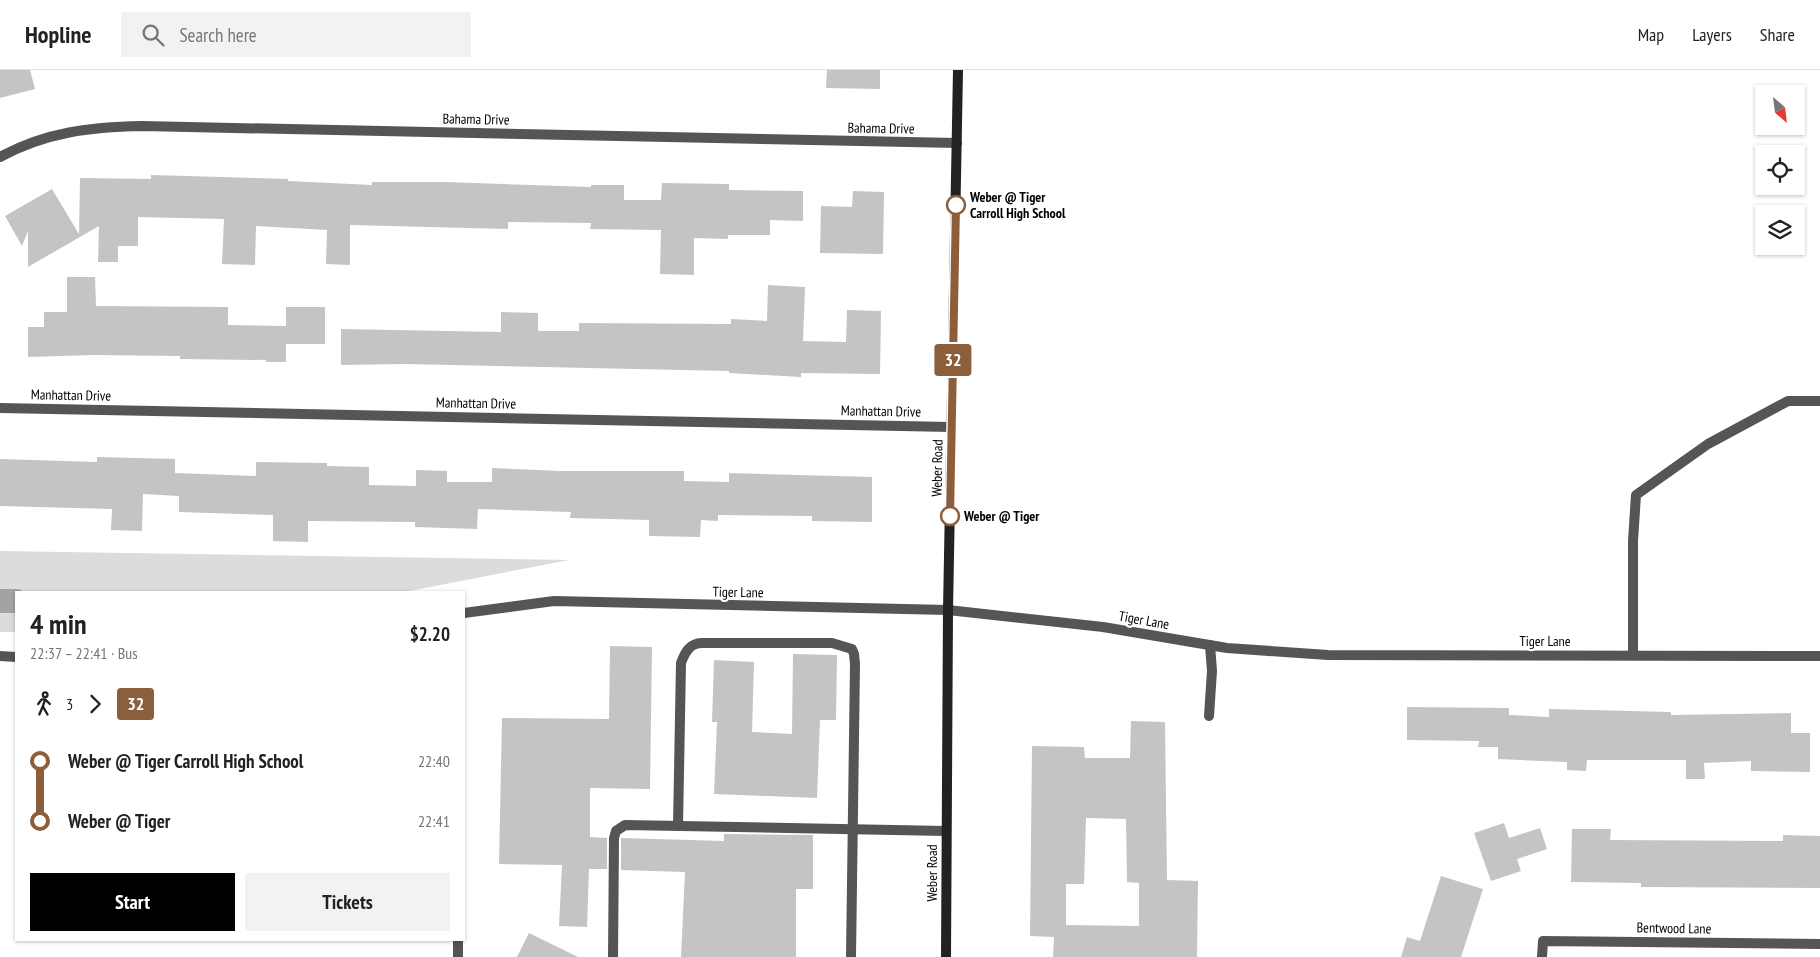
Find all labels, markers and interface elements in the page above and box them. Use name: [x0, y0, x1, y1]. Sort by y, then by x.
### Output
search box: [121, 12, 471, 57]
text: Hopline: [25, 19, 91, 50]
icon: search: [139, 21, 167, 49]
text: Search here: [179, 23, 257, 47]
text: Map: [1638, 23, 1664, 46]
text: Layers: [1692, 23, 1732, 46]
text: Share: [1760, 23, 1795, 46]
north arrow: [1755, 85, 1805, 135]
map controls: [1755, 85, 1805, 255]
street label: Bahama Drive: [442, 109, 510, 129]
street label: Bahama Drive: [847, 118, 915, 138]
button: locate: [1755, 145, 1805, 195]
place label: Weber @ Tiger Carroll High School: [969, 188, 1066, 222]
marker: Weber @ Tiger Carroll High School: [946, 195, 966, 215]
button: layers: [1755, 205, 1805, 255]
line badge: 32: [930, 344, 976, 376]
text: 32: [944, 348, 962, 371]
street label: Manhattan Drive: [31, 385, 112, 405]
street label: Manhattan Drive: [436, 393, 517, 413]
street label: Manhattan Drive: [841, 401, 922, 421]
street label: Weber Road: [928, 439, 946, 497]
marker: Weber @ Tiger: [940, 506, 960, 526]
place label: Weber @ Tiger: [963, 507, 1040, 525]
street label: Tiger Lane: [712, 583, 764, 601]
text: 4 min: [30, 605, 87, 642]
street label: Tiger Lane: [1117, 607, 1171, 633]
text: $2.20: [410, 622, 450, 646]
street label: Tiger Lane: [1519, 632, 1571, 650]
text: 22:37 – 22:41 · Bus: [30, 643, 138, 663]
icon: walk: [30, 690, 58, 718]
icon: forward: [81, 690, 109, 718]
text: 32: [127, 692, 144, 715]
text: 3: [66, 694, 73, 714]
text: Weber @ Tiger Carroll High School: [68, 749, 303, 773]
text: 22:40: [418, 751, 450, 771]
text: Weber @ Tiger: [68, 809, 170, 833]
text: 22:41: [418, 811, 450, 831]
street label: Weber Road: [923, 844, 941, 902]
button: Start: [30, 873, 235, 931]
button: Tickets: [245, 873, 450, 931]
street label: Bentwood Lane: [1636, 918, 1712, 938]

